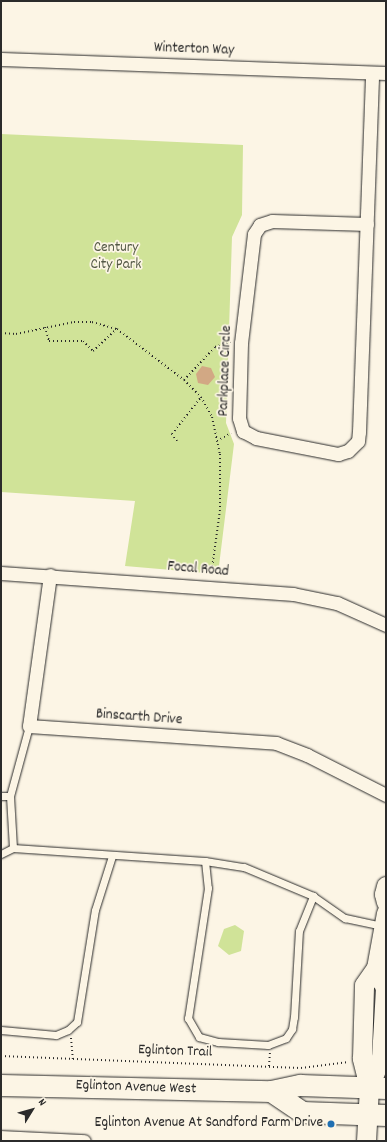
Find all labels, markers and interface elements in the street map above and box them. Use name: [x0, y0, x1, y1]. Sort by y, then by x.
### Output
street label: Winterton Way: [154, 40, 234, 60]
park label: Century City Park: [91, 239, 141, 274]
street label: Parkplace Circle: [215, 325, 237, 417]
street label: Focal Road: [167, 558, 229, 582]
street label: Binscarth Drive: [95, 706, 183, 730]
street label: Eglinton Trail: [138, 1042, 212, 1062]
street label: Eglinton Avenue West: [75, 1077, 197, 1099]
north arrow: [12, 1090, 52, 1130]
text: N: [34, 1096, 50, 1110]
place label: Eglinton Avenue At Sandford Farm Drive: [95, 1115, 323, 1133]
marker: Eglinton Avenue At Sandford Farm Drive: [326, 1119, 336, 1129]

